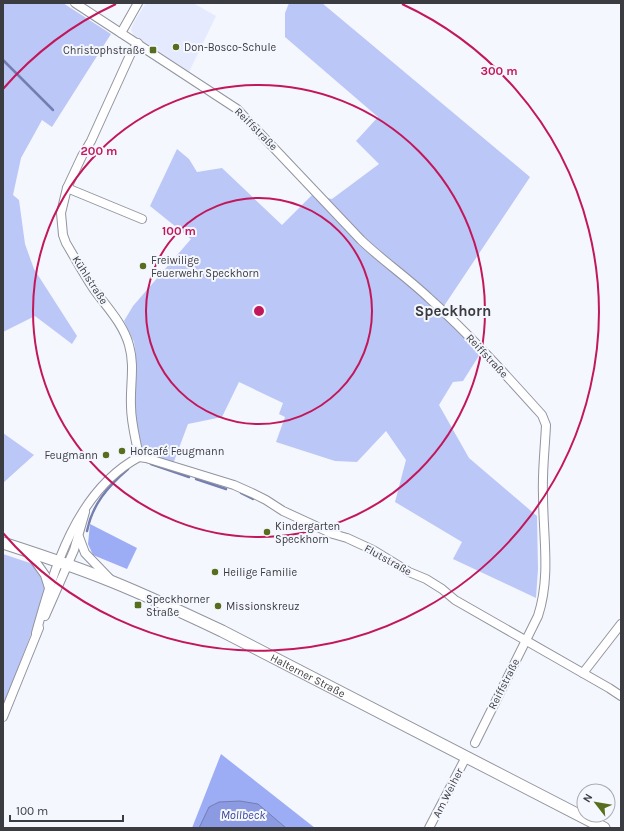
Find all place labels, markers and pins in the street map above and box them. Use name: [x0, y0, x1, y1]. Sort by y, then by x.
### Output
place label: Don-Bosco-Schule: [184, 41, 277, 54]
marker: Don-Bosco-Schule: [171, 42, 181, 52]
place label: Christophstraße: [63, 44, 145, 57]
marker: Christophstraße: [148, 45, 158, 55]
place label: Freiwilige Feuerwehr Speckhorn: [151, 254, 259, 280]
marker: Freiwilige Feuerwehr Speckhorn: [138, 261, 148, 271]
centre of rings: [252, 304, 266, 318]
place label: Hofcafé Feugmann: [130, 445, 224, 458]
marker: Hofcafé Feugmann: [117, 446, 127, 456]
place label: Feugmann: [44, 449, 98, 462]
marker: Feugmann: [101, 450, 111, 460]
place label: Kindergarten Speckhorn: [275, 520, 340, 546]
marker: Kindergarten Speckhorn: [262, 527, 272, 537]
place label: Heilige Familie: [223, 566, 298, 579]
marker: Heilige Familie: [210, 567, 220, 577]
place label: Speckhorner Straße: [146, 593, 210, 619]
marker: Speckhorner Straße: [133, 600, 143, 610]
place label: Missionskreuz: [226, 600, 300, 613]
marker: Missionskreuz: [213, 601, 223, 611]

